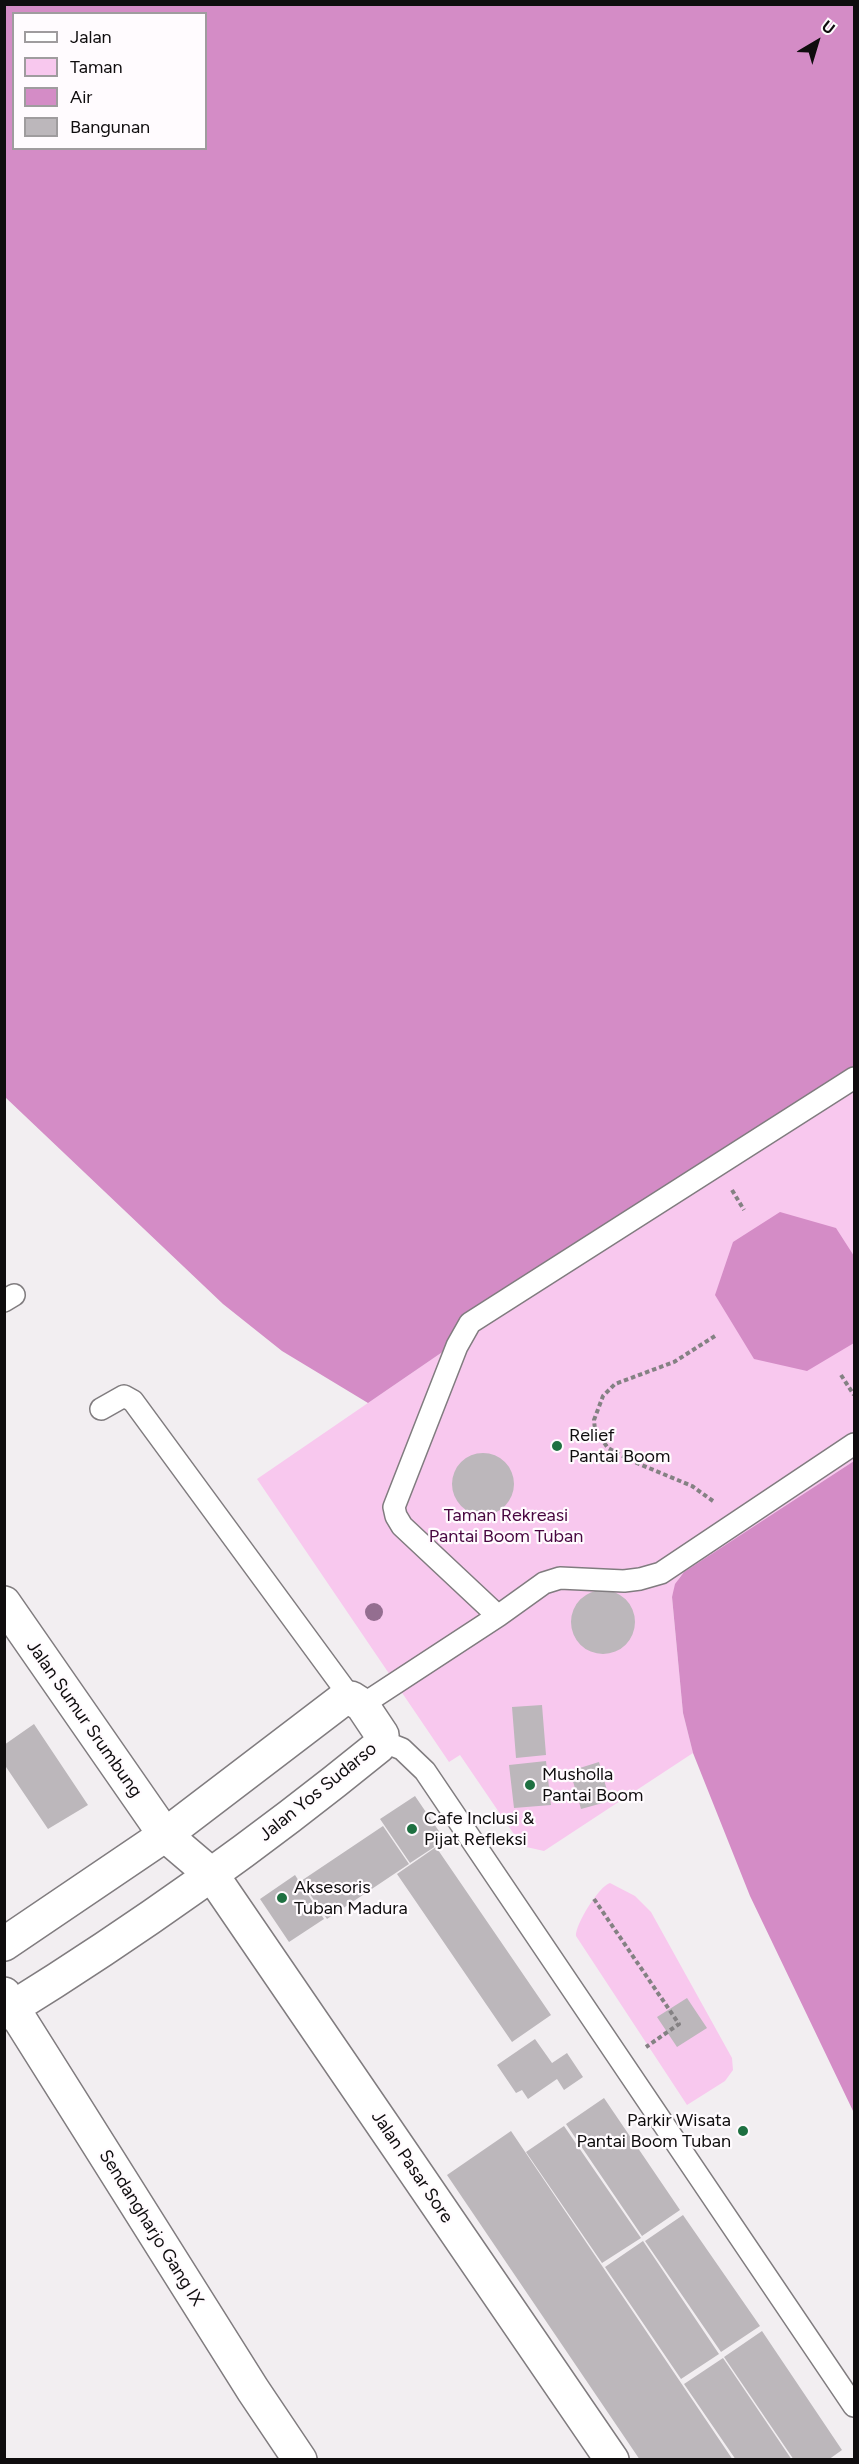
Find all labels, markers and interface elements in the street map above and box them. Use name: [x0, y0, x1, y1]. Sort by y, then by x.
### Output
legend: [12, 12, 207, 150]
north arrow: [787, 12, 847, 72]
text: U: [818, 16, 839, 38]
text: Jalan: [70, 26, 112, 48]
text: Taman: [70, 56, 123, 78]
text: Air: [70, 86, 92, 108]
text: Bangunan: [70, 116, 150, 138]
place label: Relief Pantai Boom: [569, 1425, 670, 1468]
marker: Relief Pantai Boom: [550, 1439, 564, 1453]
park label: Taman Rekreasi Pantai Boom Tuban: [429, 1505, 583, 1547]
street label: Jalan Sumur Srumbung: [22, 1636, 146, 1802]
street label: Jalan Yos Sudarso: [255, 1738, 381, 1846]
place label: Musholla Pantai Boom: [542, 1764, 643, 1806]
marker: Musholla Pantai Boom: [523, 1778, 537, 1792]
place label: Cafe Inclusi & Pijat Refleksi: [424, 1808, 534, 1850]
marker: Cafe Inclusi & Pijat Refleksi: [405, 1822, 419, 1836]
place label: Aksesoris Tuban Madura: [294, 1877, 408, 1920]
marker: Aksesoris Tuban Madura: [275, 1891, 289, 1905]
street label: Jalan Pasar Sore: [366, 2107, 458, 2227]
place label: Parkir Wisata Pantai Boom Tuban: [576, 2110, 731, 2152]
marker: Parkir Wisata Pantai Boom Tuban: [736, 2124, 750, 2138]
street label: Sendangharjo Gang IX: [94, 2146, 208, 2310]

